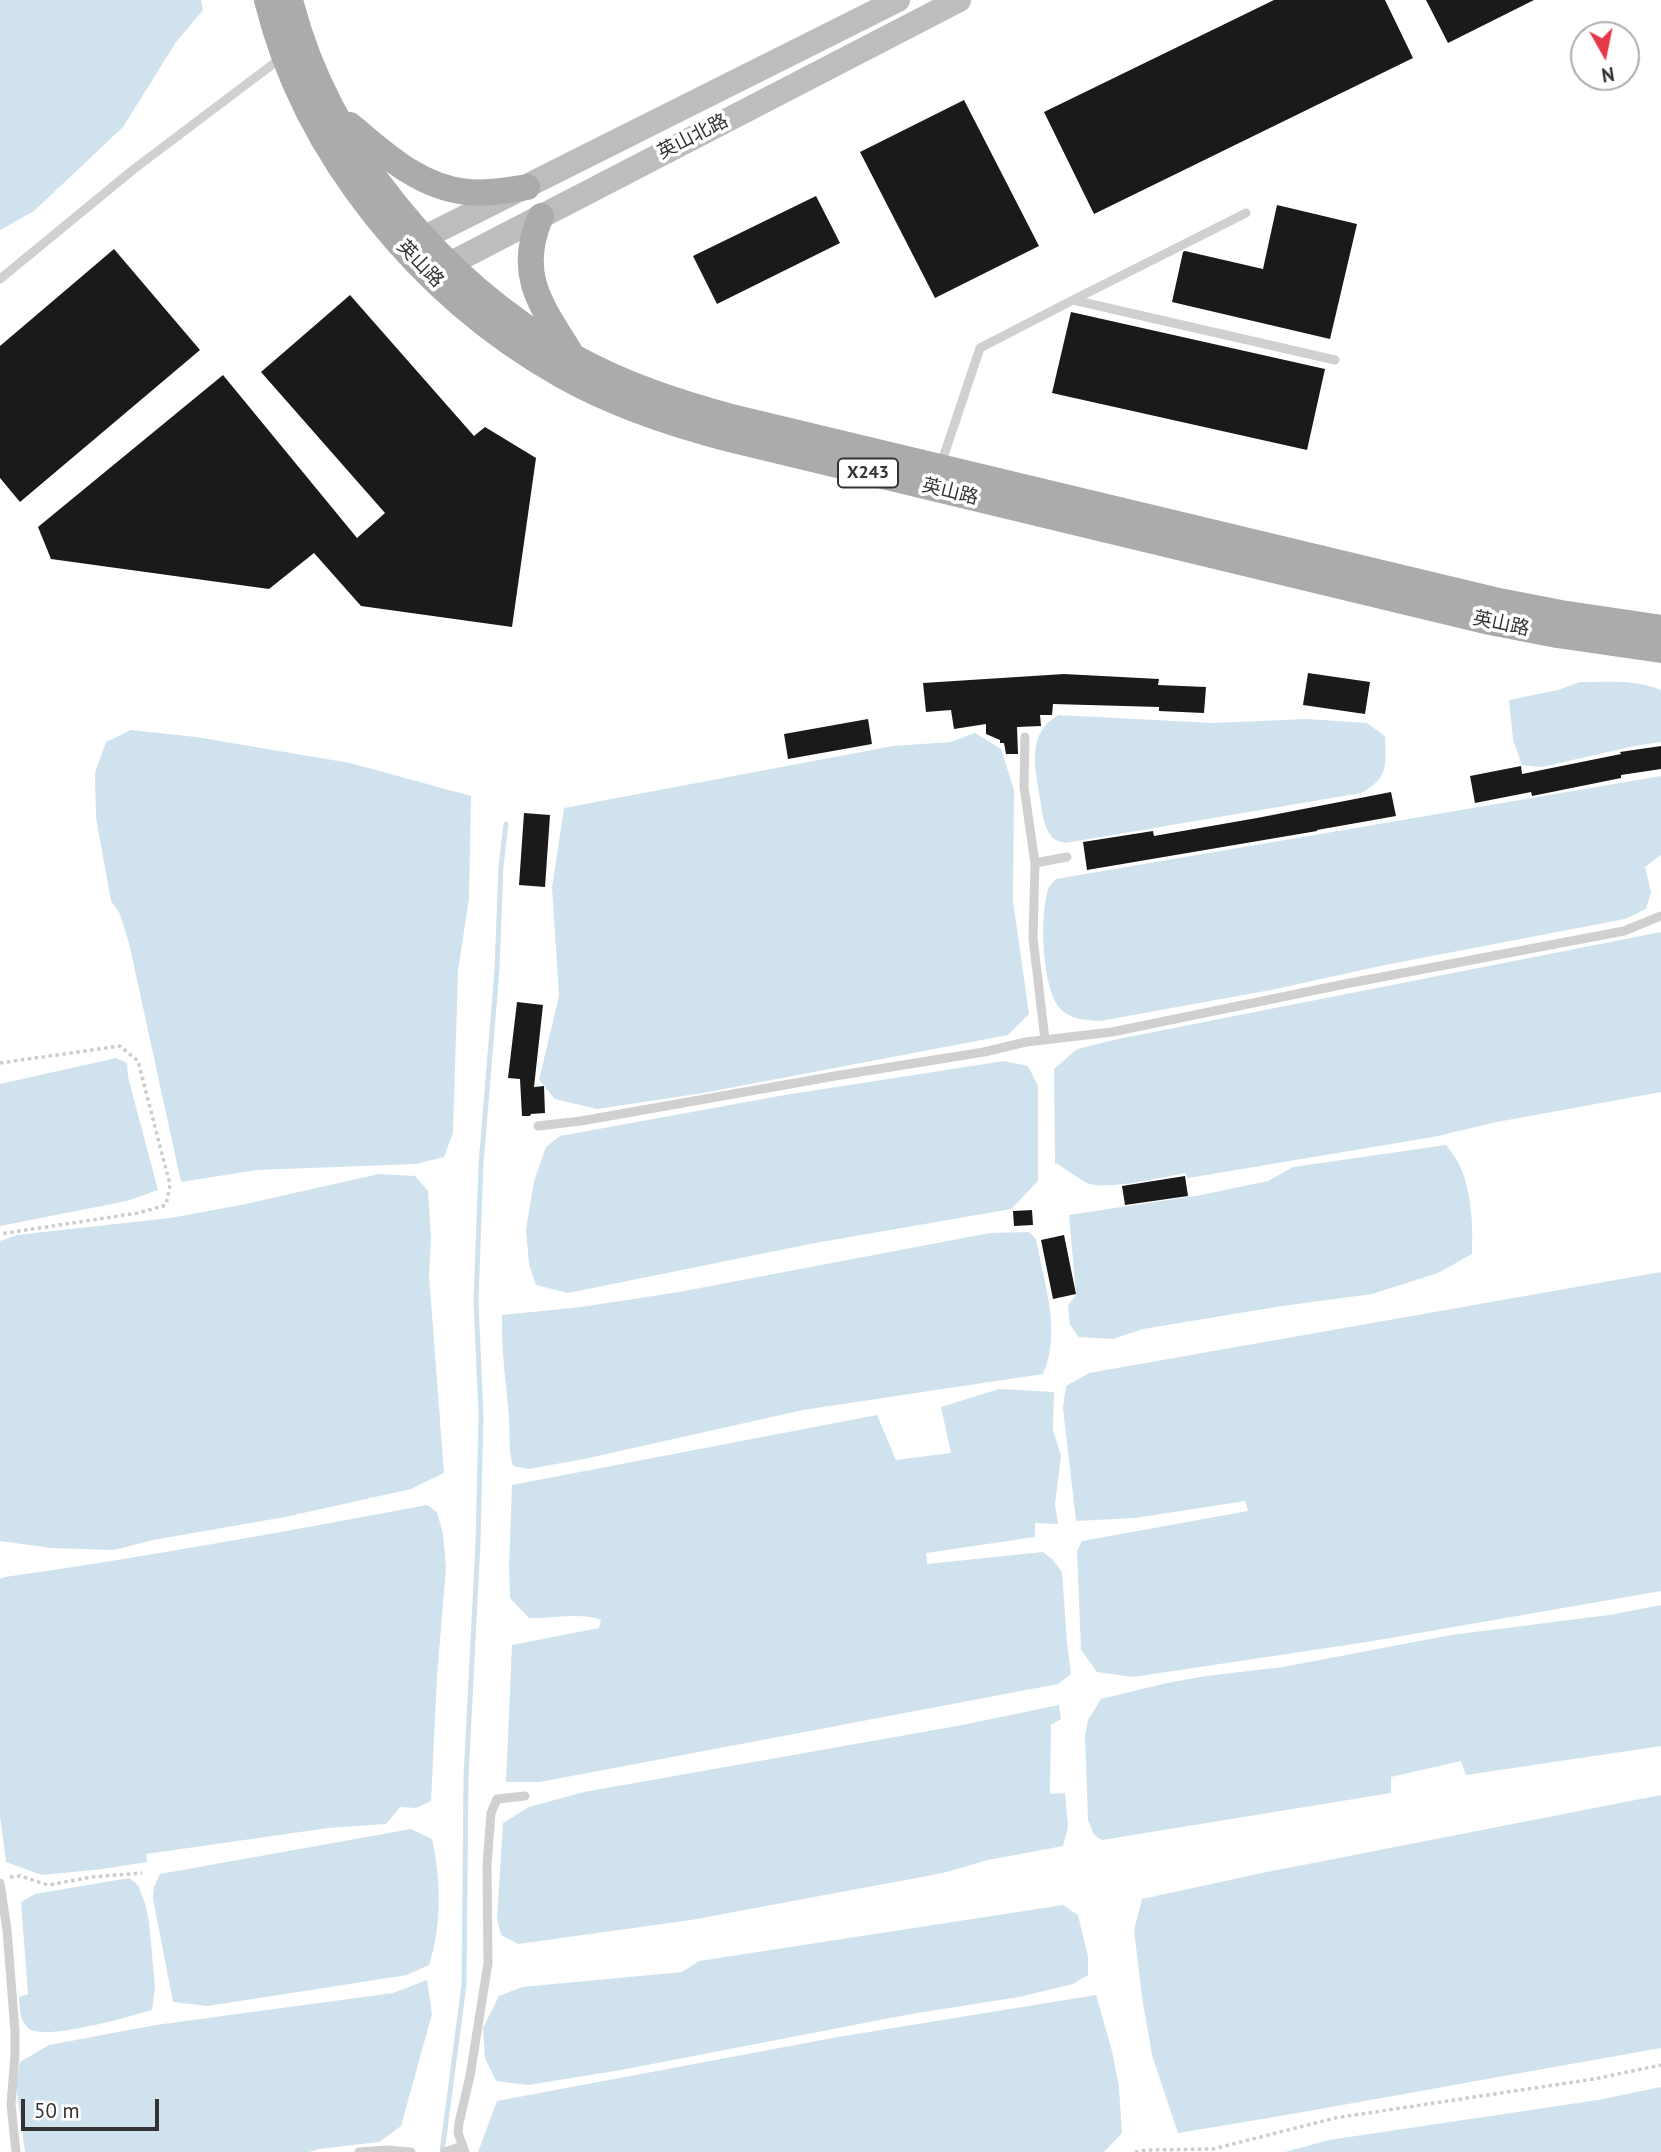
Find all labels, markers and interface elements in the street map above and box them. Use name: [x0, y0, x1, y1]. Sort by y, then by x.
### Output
north arrow: [1570, 21, 1640, 91]
text: N: [1600, 62, 1616, 88]
street label: 英山北路: [654, 110, 732, 164]
street label: 英山路: [392, 236, 448, 292]
road number: X243: [838, 458, 898, 488]
street label: 英山路: [920, 474, 980, 510]
street label: 英山路: [1471, 607, 1531, 641]
scale bar: [24, 2086, 163, 2130]
text: 50 m: [34, 2097, 80, 2124]

